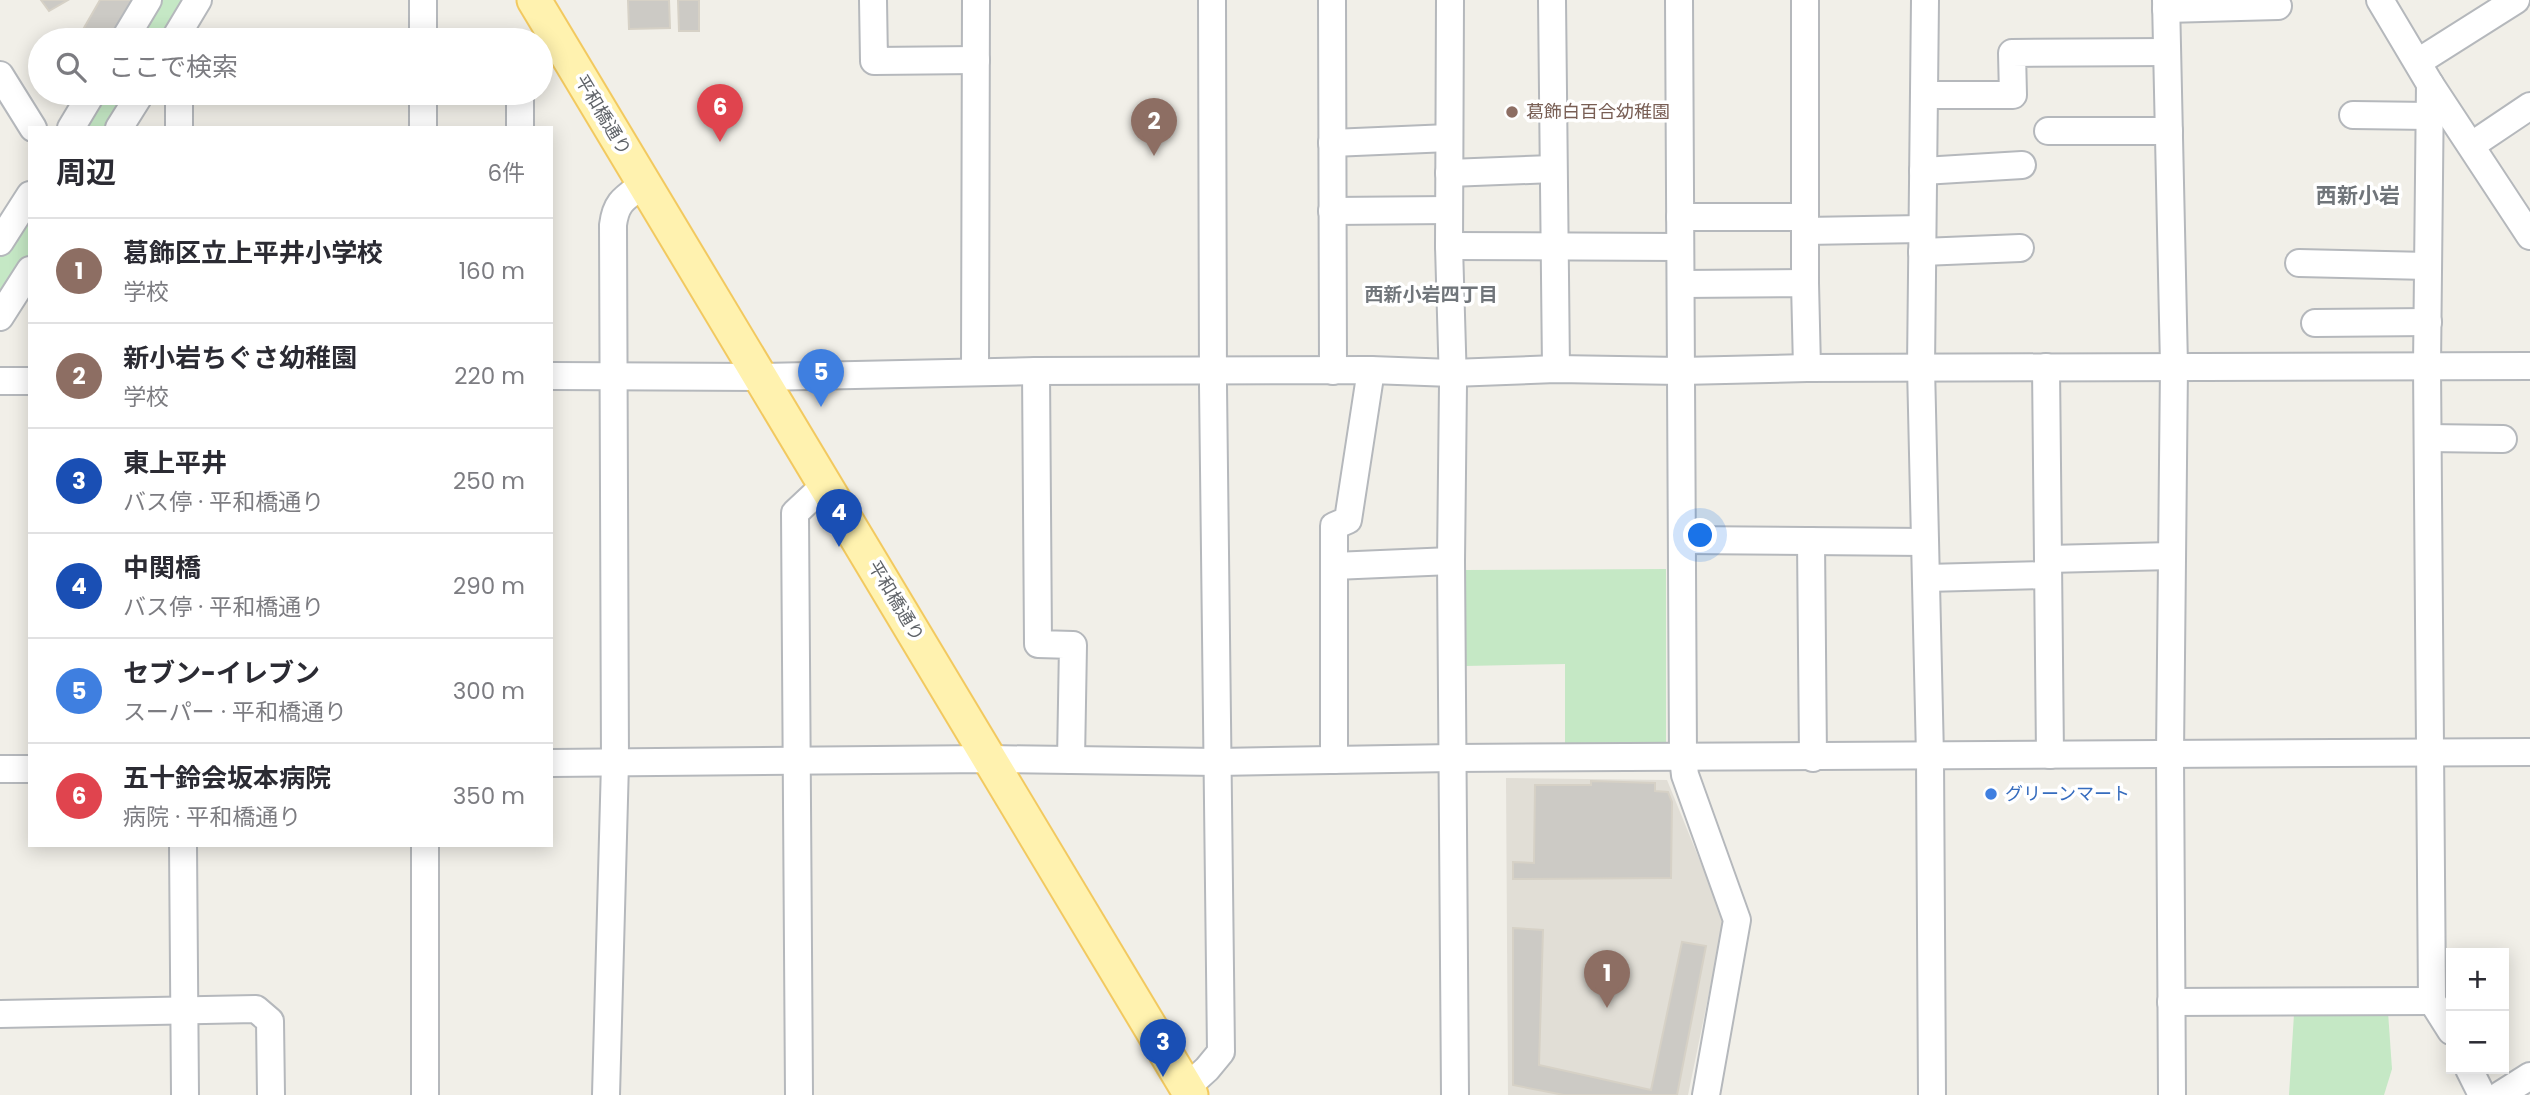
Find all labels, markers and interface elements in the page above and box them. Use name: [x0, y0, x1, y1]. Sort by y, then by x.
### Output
search box: [28, 28, 553, 105]
icon: search: [52, 48, 90, 86]
text: ここで検索: [108, 49, 238, 85]
street label: 平和橋通り: [570, 70, 637, 160]
pin: 6: [697, 84, 743, 142]
pin: 2: [1131, 98, 1177, 156]
place label: 葛飾白百合幼稚園: [1526, 99, 1670, 124]
marker: 葛飾白百合幼稚園: [1504, 104, 1520, 120]
text: 周辺: [56, 151, 116, 194]
text: 6件: [487, 157, 525, 189]
district label: 西新小岩: [2316, 181, 2400, 210]
text: 葛飾区立上平井小学校: [123, 235, 383, 271]
text: 1: [75, 255, 83, 287]
text: 160 m: [459, 255, 525, 287]
text: 学校: [123, 276, 169, 308]
district label: 西新小岩四丁目: [1364, 281, 1498, 308]
text: 新小岩ちぐさ幼稚園: [123, 340, 357, 376]
pin: 5: [798, 349, 844, 407]
text: 2: [72, 360, 86, 392]
text: 220 m: [454, 360, 525, 392]
text: 学校: [123, 381, 169, 413]
text: 東上平井: [123, 445, 227, 481]
text: 3: [72, 465, 86, 497]
text: 250 m: [453, 465, 525, 497]
text: バス停 · 平和橋通り: [123, 486, 324, 518]
pin: 4: [816, 489, 862, 547]
your location: [1683, 518, 1717, 552]
text: 中関橋: [123, 550, 201, 586]
street label: 平和橋通り: [863, 556, 930, 646]
text: 4: [71, 570, 87, 602]
text: 290 m: [453, 570, 525, 602]
text: バス停 · 平和橋通り: [123, 591, 324, 623]
text: セブン-イレブン: [123, 655, 320, 691]
text: 5: [72, 675, 86, 707]
text: 300 m: [453, 675, 525, 707]
text: スーパー · 平和橋通り: [123, 696, 347, 728]
text: 五十鈴会坂本病院: [123, 760, 331, 796]
text: 6: [72, 780, 86, 812]
text: 350 m: [453, 780, 525, 812]
place label: グリーンマート: [2005, 781, 2130, 806]
marker: グリーンマート: [1983, 786, 1999, 802]
text: 病院 · 平和橋通り: [123, 801, 301, 833]
map controls: [2446, 948, 2509, 1074]
button: +: [2446, 948, 2509, 1011]
pin: 1: [1584, 950, 1630, 1008]
button: −: [2446, 1011, 2509, 1074]
pin: 3: [1140, 1019, 1186, 1077]

